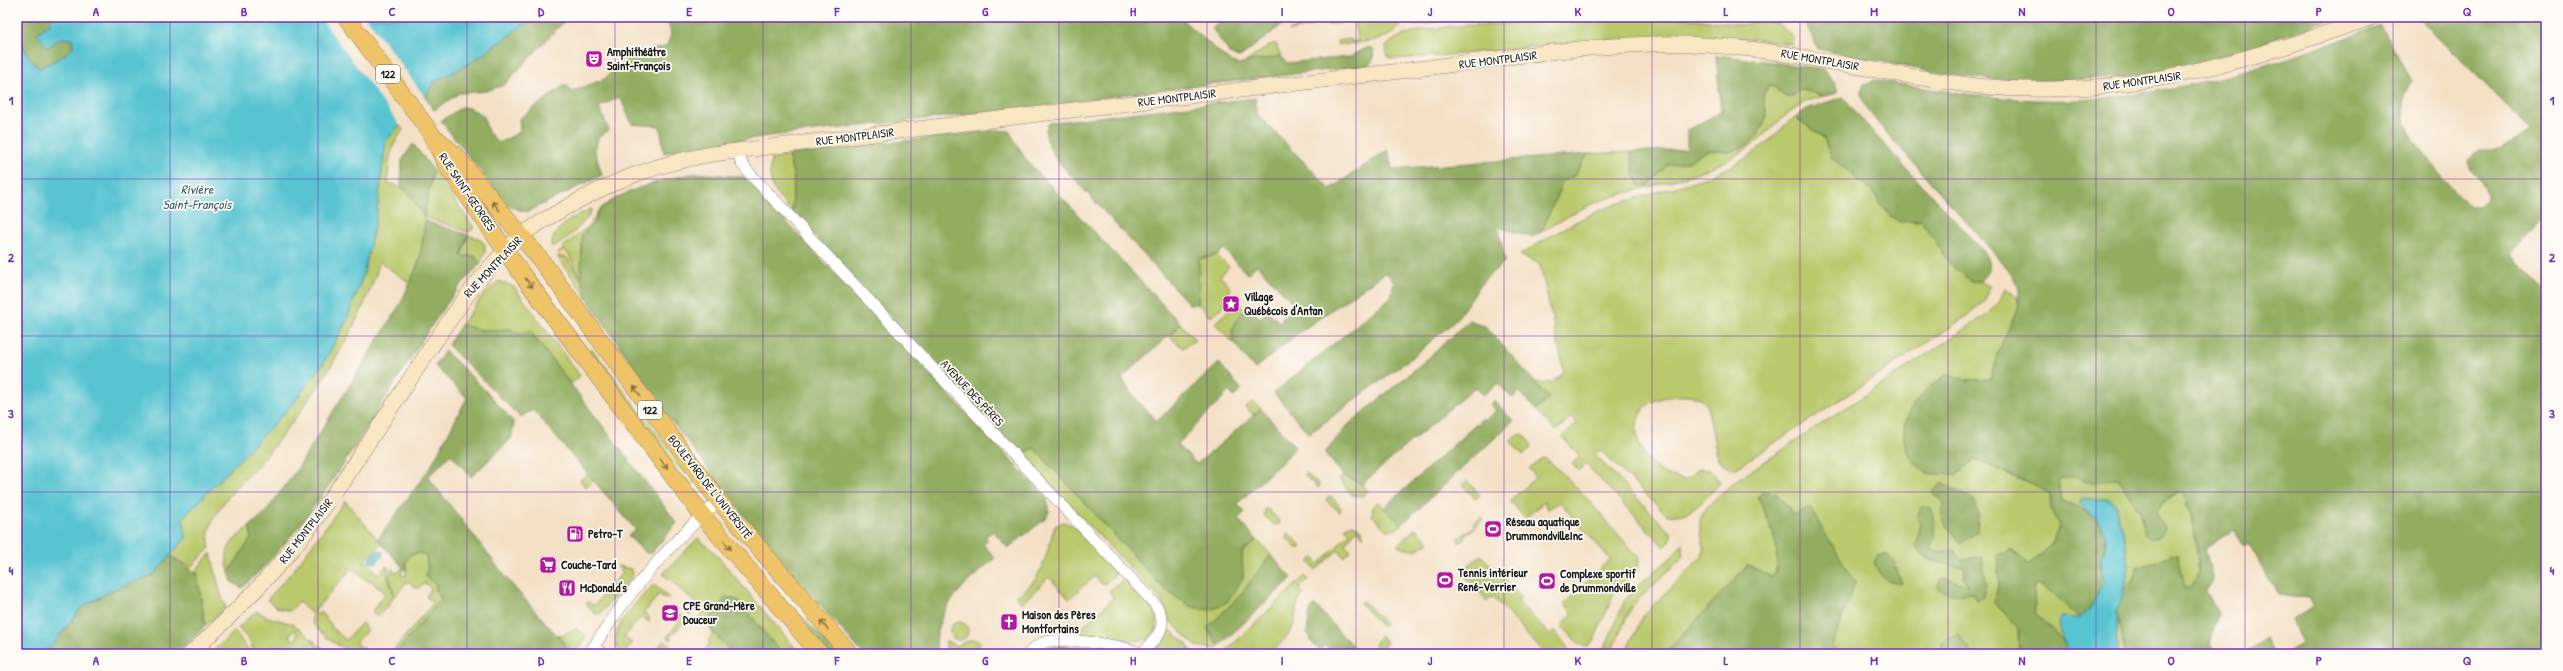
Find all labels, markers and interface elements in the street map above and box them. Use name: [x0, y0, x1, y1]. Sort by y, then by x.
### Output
text: A: [93, 2, 100, 20]
text: B: [241, 2, 248, 20]
text: C: [388, 2, 396, 20]
text: D: [538, 2, 545, 20]
text: E: [686, 2, 692, 20]
text: F: [834, 2, 841, 20]
text: G: [982, 2, 989, 20]
text: H: [1130, 2, 1136, 20]
text: I: [1280, 2, 1284, 20]
text: J: [1428, 2, 1433, 20]
text: K: [1575, 2, 1582, 20]
text: L: [1724, 2, 1729, 20]
text: M: [1870, 2, 1878, 20]
text: N: [2019, 2, 2026, 20]
text: O: [2167, 2, 2175, 20]
text: P: [2316, 2, 2322, 20]
text: Q: [2463, 2, 2472, 20]
place label: Amphithéâtre Saint-François: [607, 43, 671, 74]
street label: RUE MONTPLAISIR: [1780, 44, 1861, 75]
street label: RUE MONTPLAISIR: [1458, 46, 1539, 73]
theatre icon: Amphithéâtre Saint-François: [584, 49, 604, 69]
road number: 122: [376, 65, 400, 83]
street label: RUE MONTPLAISIR: [2102, 67, 2183, 94]
street label: RUE MONTPLAISIR: [1137, 84, 1218, 111]
text: 1: [9, 91, 14, 109]
text: 1: [2550, 91, 2555, 109]
street label: RUE MONTPLAISIR: [815, 123, 896, 150]
street label: RUE SAINT-GEORGES: [435, 149, 500, 235]
water label: Rivière Saint-François: [163, 180, 232, 213]
one-way arrow: [492, 201, 500, 212]
street label: RUE MONTPLAISIR: [460, 232, 526, 301]
text: 2: [8, 248, 15, 266]
text: 2: [2549, 248, 2556, 266]
one-way arrow: [525, 278, 533, 289]
place label: Village Québécois d'Antan: [1244, 288, 1323, 319]
place icon: Village Québécois d'Antan: [1221, 294, 1241, 314]
street label: AVENUE DES PÈRES: [937, 356, 1008, 430]
one-way arrow: [633, 386, 641, 397]
road number: 122: [638, 401, 662, 419]
text: 3: [8, 404, 14, 422]
text: 3: [2549, 404, 2555, 422]
street label: BOULEVARD DE L'UNIVERSITÉ: [664, 431, 757, 543]
one-way arrow: [660, 458, 668, 469]
street label: RUE MONTPLAISIR: [275, 494, 337, 567]
place label: Réseau aquatique DrummondvilleInc: [1506, 513, 1583, 544]
sports icon: Réseau aquatique DrummondvilleInc: [1483, 519, 1503, 539]
fuel station icon: Petro-T: [565, 524, 585, 544]
place label: Petro-T: [588, 525, 623, 542]
one-way arrow: [723, 540, 731, 551]
supermarket icon: Couche-Tard: [538, 555, 558, 575]
place label: Couche-Tard: [561, 556, 616, 573]
text: 4: [9, 561, 14, 579]
text: 4: [2550, 561, 2555, 579]
place label: Tennis intérieur René-Verrier: [1457, 564, 1528, 595]
place label: Complexe sportif de Drummondville: [1560, 565, 1637, 596]
sports icon: Tennis intérieur René-Verrier: [1435, 570, 1455, 590]
sports icon: Complexe sportif de Drummondville: [1537, 571, 1557, 591]
restaurant icon: McDonald's: [557, 578, 577, 598]
place label: McDonald's: [580, 579, 627, 596]
place label: CPE Grand-Mère Douceur: [683, 597, 755, 628]
school or university icon: CPE Grand-Mère Douceur: [660, 603, 680, 623]
place label: Maison des Pères Montfortains: [1022, 606, 1096, 637]
church icon: Maison des Pères Montfortains: [999, 612, 1019, 632]
one-way arrow: [819, 620, 828, 630]
text: A: [93, 651, 100, 669]
text: B: [241, 651, 248, 669]
text: C: [388, 651, 396, 669]
text: D: [538, 651, 545, 669]
text: E: [686, 651, 692, 669]
text: F: [834, 651, 841, 669]
text: G: [982, 651, 989, 669]
text: H: [1130, 651, 1136, 669]
text: I: [1280, 651, 1284, 669]
text: J: [1428, 651, 1433, 669]
text: K: [1575, 651, 1582, 669]
text: L: [1724, 651, 1729, 669]
text: M: [1870, 651, 1878, 669]
text: N: [2019, 651, 2026, 669]
text: O: [2167, 651, 2175, 669]
text: P: [2316, 651, 2322, 669]
text: Q: [2463, 651, 2472, 669]

